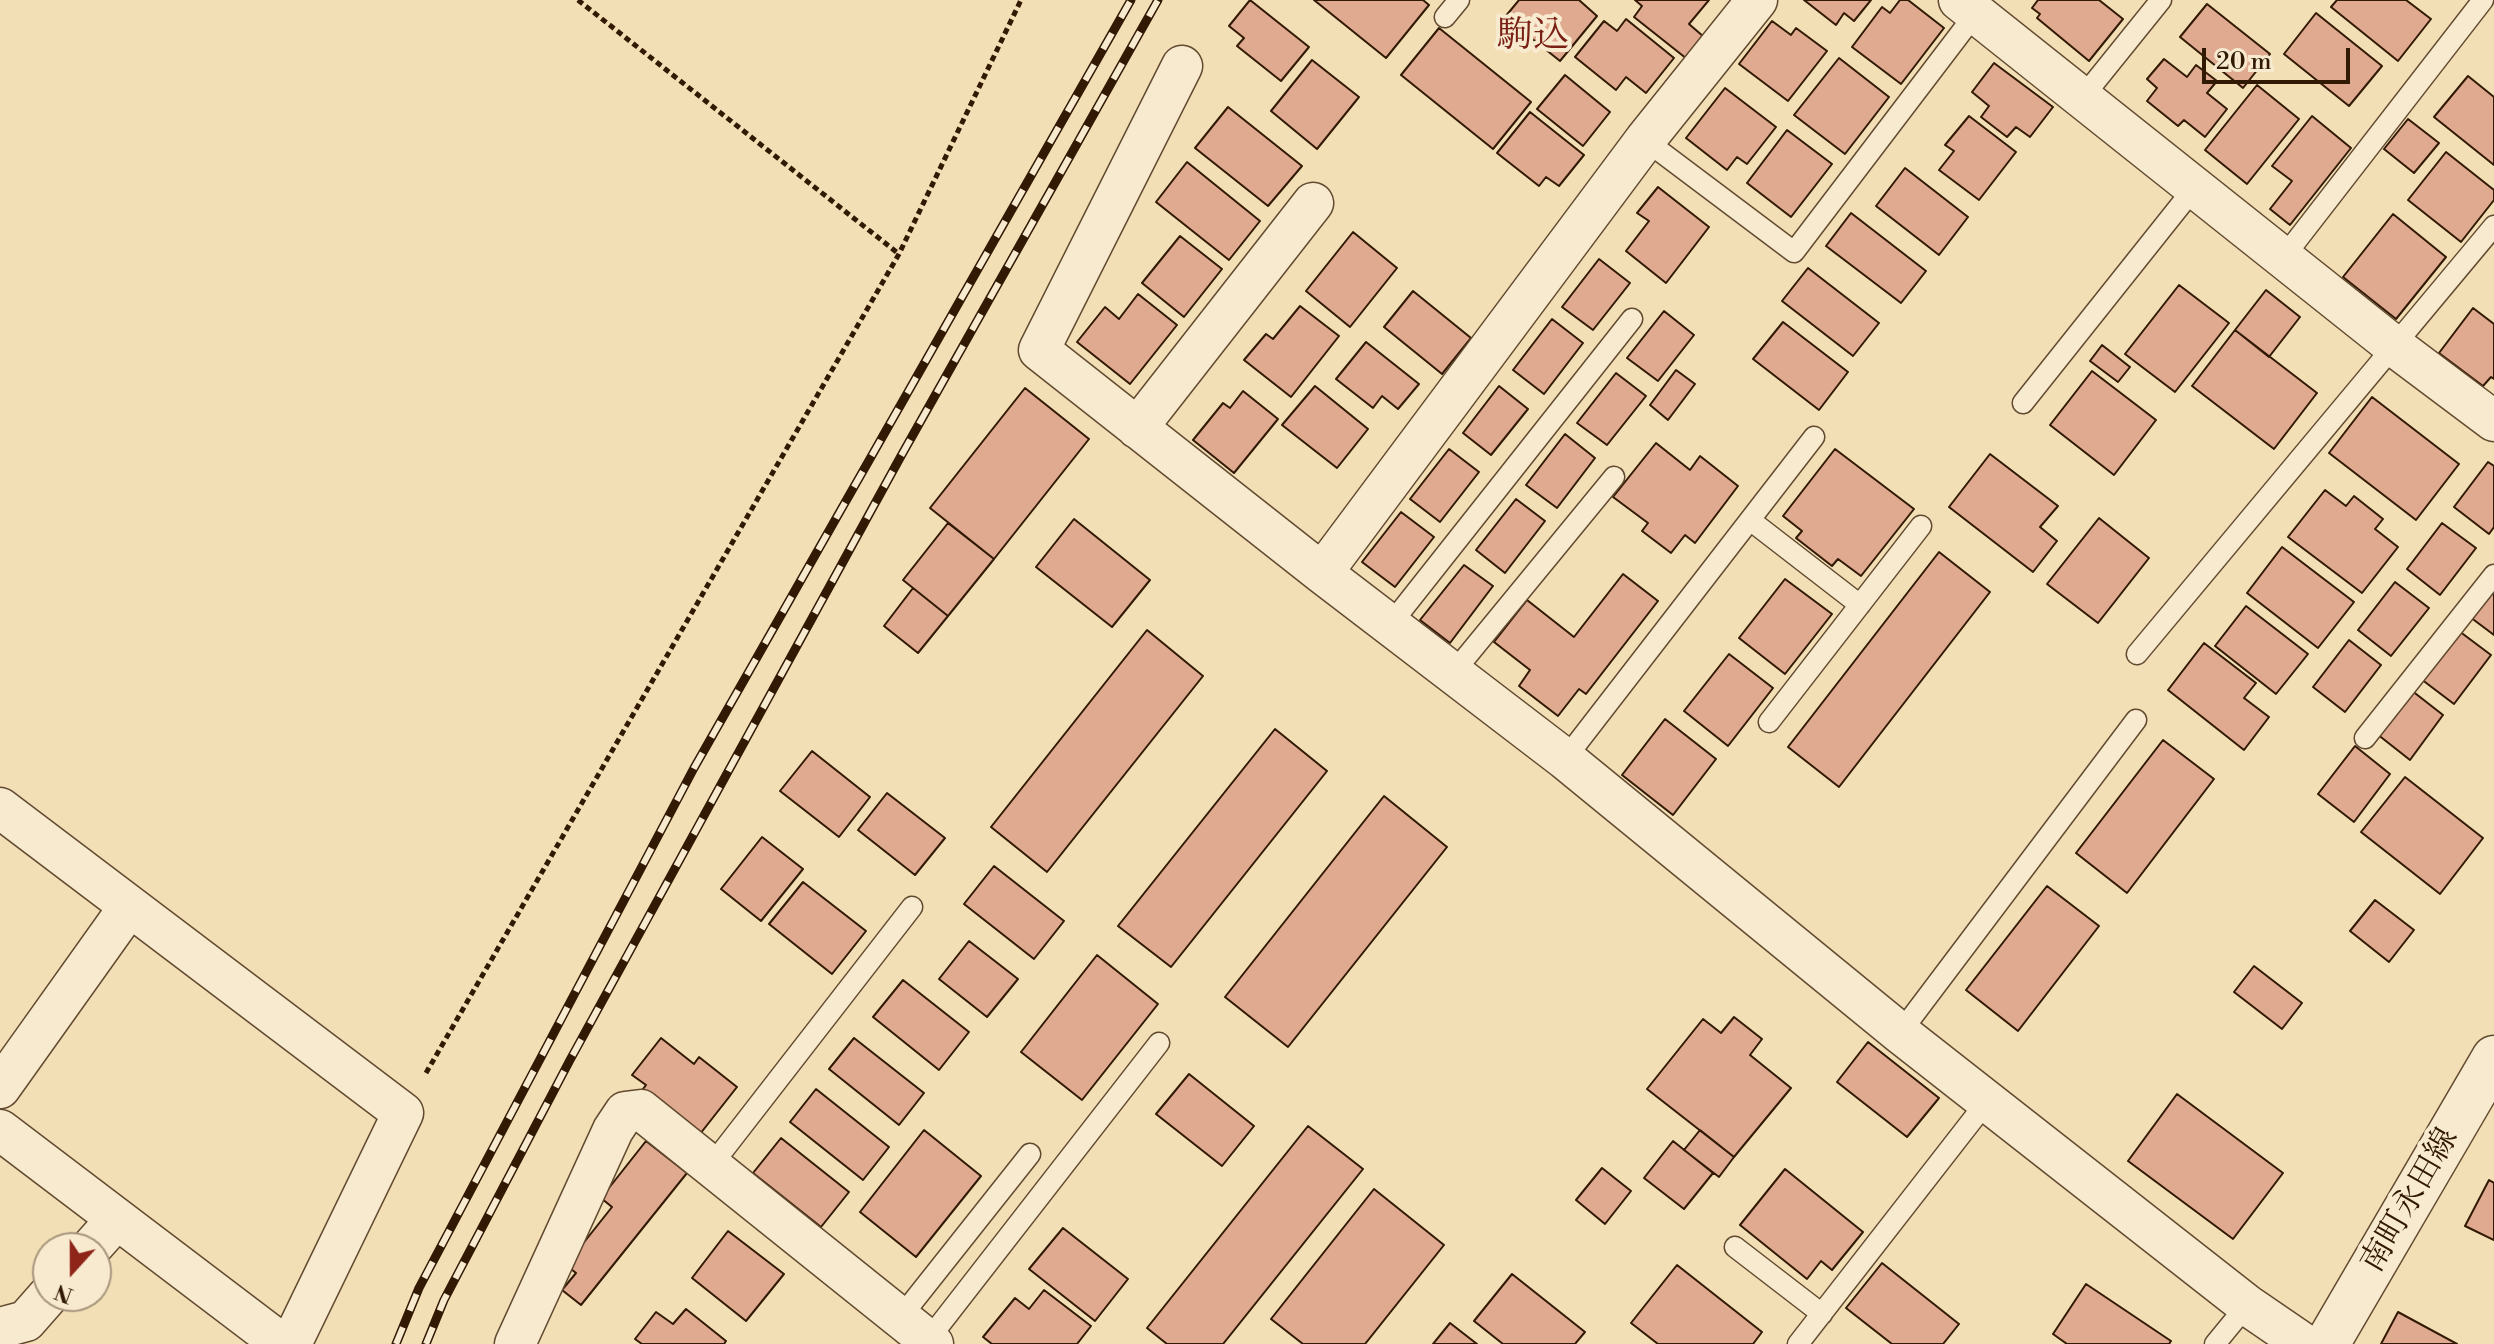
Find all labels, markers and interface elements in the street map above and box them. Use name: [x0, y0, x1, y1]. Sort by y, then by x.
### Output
district label: 駒込: [1497, 15, 1569, 59]
scale bar: [2206, 32, 2354, 82]
text: 20 m: [2216, 47, 2272, 77]
street label: 南町永田線: [2354, 1122, 2468, 1280]
north arrow: [32, 1232, 112, 1312]
text: N: [51, 1277, 77, 1309]

